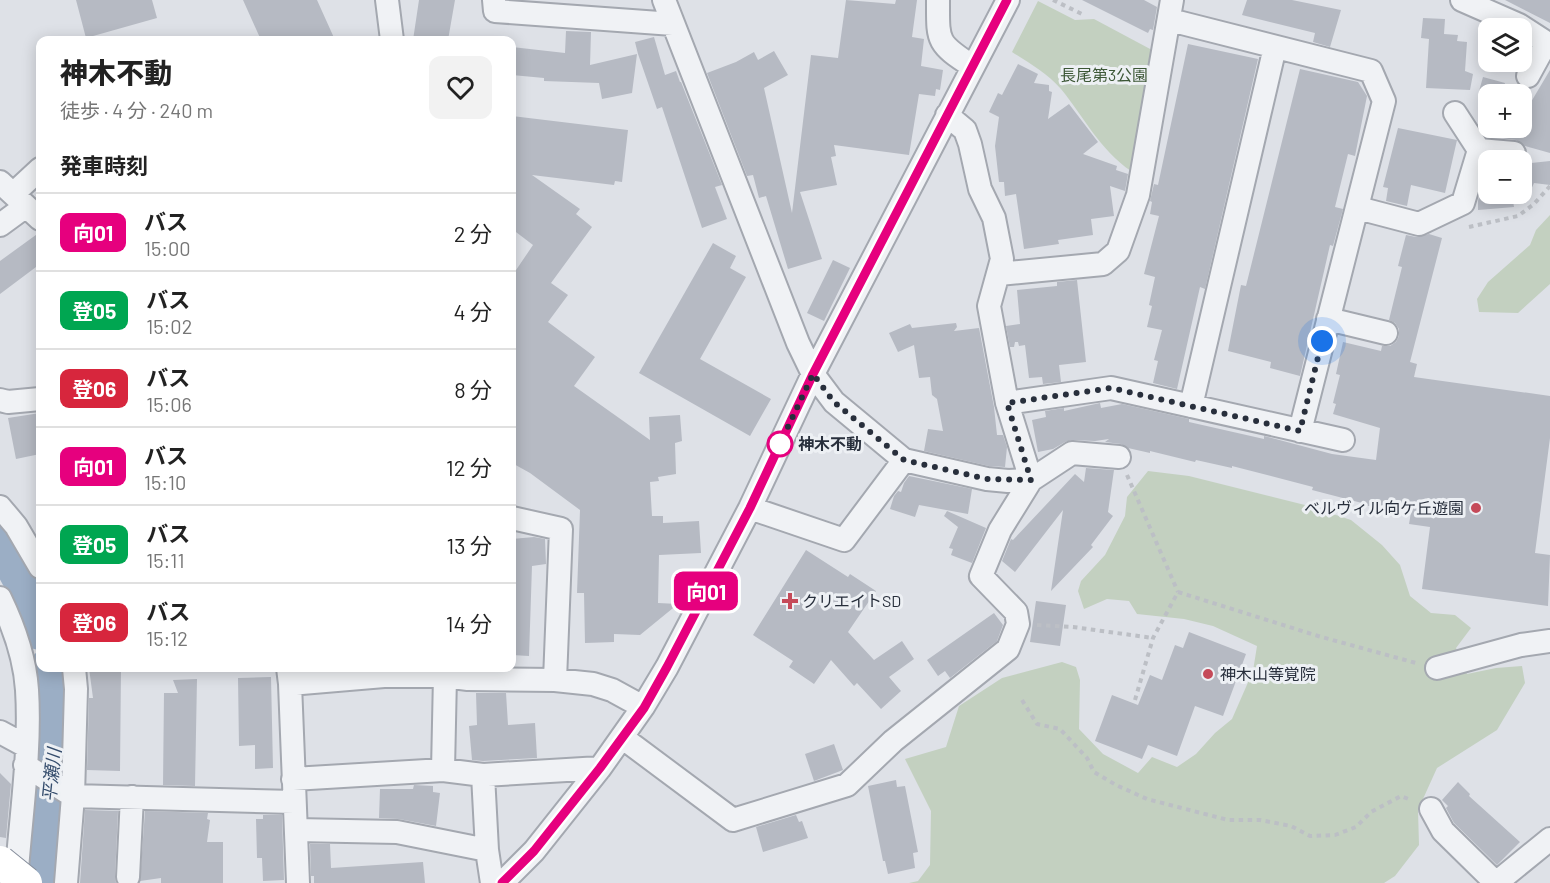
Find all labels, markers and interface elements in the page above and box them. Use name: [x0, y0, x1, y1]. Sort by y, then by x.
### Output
map controls: [1478, 18, 1532, 204]
button: layers: [1478, 18, 1532, 72]
text: 神木不動: [60, 55, 172, 89]
button: heart: [429, 56, 492, 119]
park label: 長尾第3公園: [1060, 65, 1148, 84]
button: +: [1478, 84, 1532, 138]
text: 徒歩 · 4 分 · 240 m: [60, 98, 213, 122]
button: −: [1478, 150, 1532, 204]
text: 発車時刻: [60, 152, 148, 178]
text: バス: [144, 208, 188, 234]
text: 向01: [73, 220, 113, 245]
text: 2 分: [454, 220, 492, 246]
text: 15:00: [144, 236, 191, 260]
text: バス: [146, 286, 190, 312]
text: 登05: [72, 298, 116, 323]
text: 4 分: [453, 298, 492, 324]
text: 15:02: [146, 314, 192, 338]
your location: [1307, 326, 1337, 356]
text: バス: [146, 364, 190, 390]
text: 登06: [72, 376, 116, 401]
text: 8 分: [454, 376, 492, 402]
text: 15:06: [146, 392, 192, 416]
marker: 神木不動: [767, 431, 793, 457]
place label: 神木不動: [798, 434, 862, 453]
text: バス: [144, 442, 188, 468]
text: 向01: [73, 454, 113, 479]
text: 12 分: [446, 454, 492, 480]
text: 15:10: [144, 470, 186, 494]
place label: ベルヴィル向ケ丘遊園: [1304, 498, 1464, 517]
marker: ベルヴィル向ケ丘遊園: [1469, 501, 1483, 515]
text: バス: [146, 520, 190, 546]
text: 登05: [72, 532, 116, 557]
text: 13 分: [447, 532, 492, 558]
text: 15:11: [146, 548, 184, 572]
line badge: 向01: [672, 572, 740, 610]
text: 向01: [686, 579, 726, 604]
place label: クリエイトSD: [802, 591, 901, 610]
marker: クリエイトSD: [783, 594, 797, 608]
text: バス: [146, 598, 190, 624]
text: 登06: [72, 610, 116, 635]
text: 14 分: [446, 610, 492, 636]
text: 15:12: [146, 626, 188, 650]
place label: 神木山等覚院: [1220, 664, 1316, 683]
marker: 神木山等覚院: [1201, 667, 1215, 681]
water label: 平瀬川: [37, 745, 65, 803]

